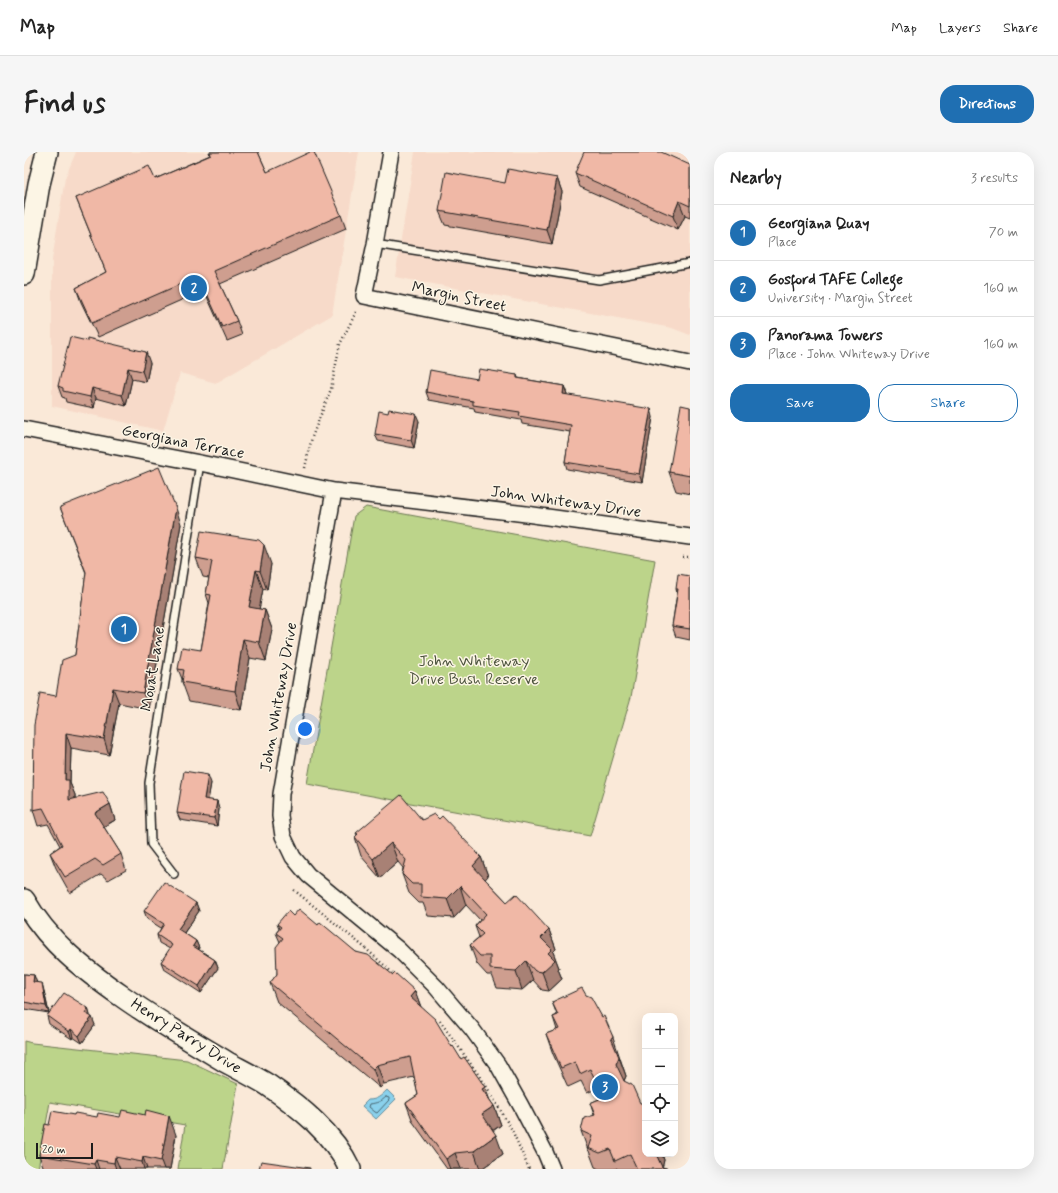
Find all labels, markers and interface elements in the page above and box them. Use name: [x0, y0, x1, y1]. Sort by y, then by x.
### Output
text: Map: [20, 15, 55, 40]
text: Map: [891, 19, 917, 37]
text: Layers: [939, 19, 981, 37]
text: Share: [1003, 19, 1038, 37]
button: Directions: [940, 85, 1034, 123]
text: Find us: [24, 86, 105, 123]
text: Nearby: [730, 167, 782, 189]
text: 3 results: [971, 170, 1018, 187]
text: Georgiana Quay: [768, 214, 869, 234]
text: 1: [740, 224, 746, 241]
text: 70 m: [989, 224, 1018, 241]
text: Place: [768, 234, 797, 251]
text: Gosford TAFE College: [768, 270, 903, 290]
pin: 2: [181, 273, 207, 303]
street label: Margin Street: [410, 277, 508, 318]
text: 2: [740, 280, 746, 297]
text: 160 m: [983, 280, 1018, 297]
text: University · Margin Street: [768, 290, 913, 307]
text: Panorama Towers: [768, 326, 883, 346]
text: 3: [740, 336, 746, 353]
text: 160 m: [983, 336, 1018, 353]
text: Place · John Whiteway Drive: [768, 346, 930, 363]
button: Save: [730, 384, 870, 422]
button: Share: [878, 384, 1018, 422]
street label: Georgiana Terrace: [120, 420, 246, 465]
street label: John Whiteway Drive: [489, 481, 643, 523]
pin: 1: [111, 614, 137, 644]
street label: John Whiteway Drive: [255, 621, 303, 773]
street label: Mouat Lane: [136, 625, 170, 713]
park label: John Whiteway Drive Bush Reserve: [409, 651, 539, 690]
your location: [295, 719, 315, 739]
street label: Henry Parry Drive: [127, 993, 245, 1079]
map controls: [642, 1013, 678, 1157]
button: +: [642, 1013, 678, 1049]
button: −: [642, 1049, 678, 1085]
pin: 3: [592, 1072, 618, 1102]
button: locate: [642, 1085, 678, 1121]
button: layers: [642, 1121, 678, 1157]
scale bar: [36, 1141, 93, 1160]
text: 20 m: [42, 1143, 65, 1157]

